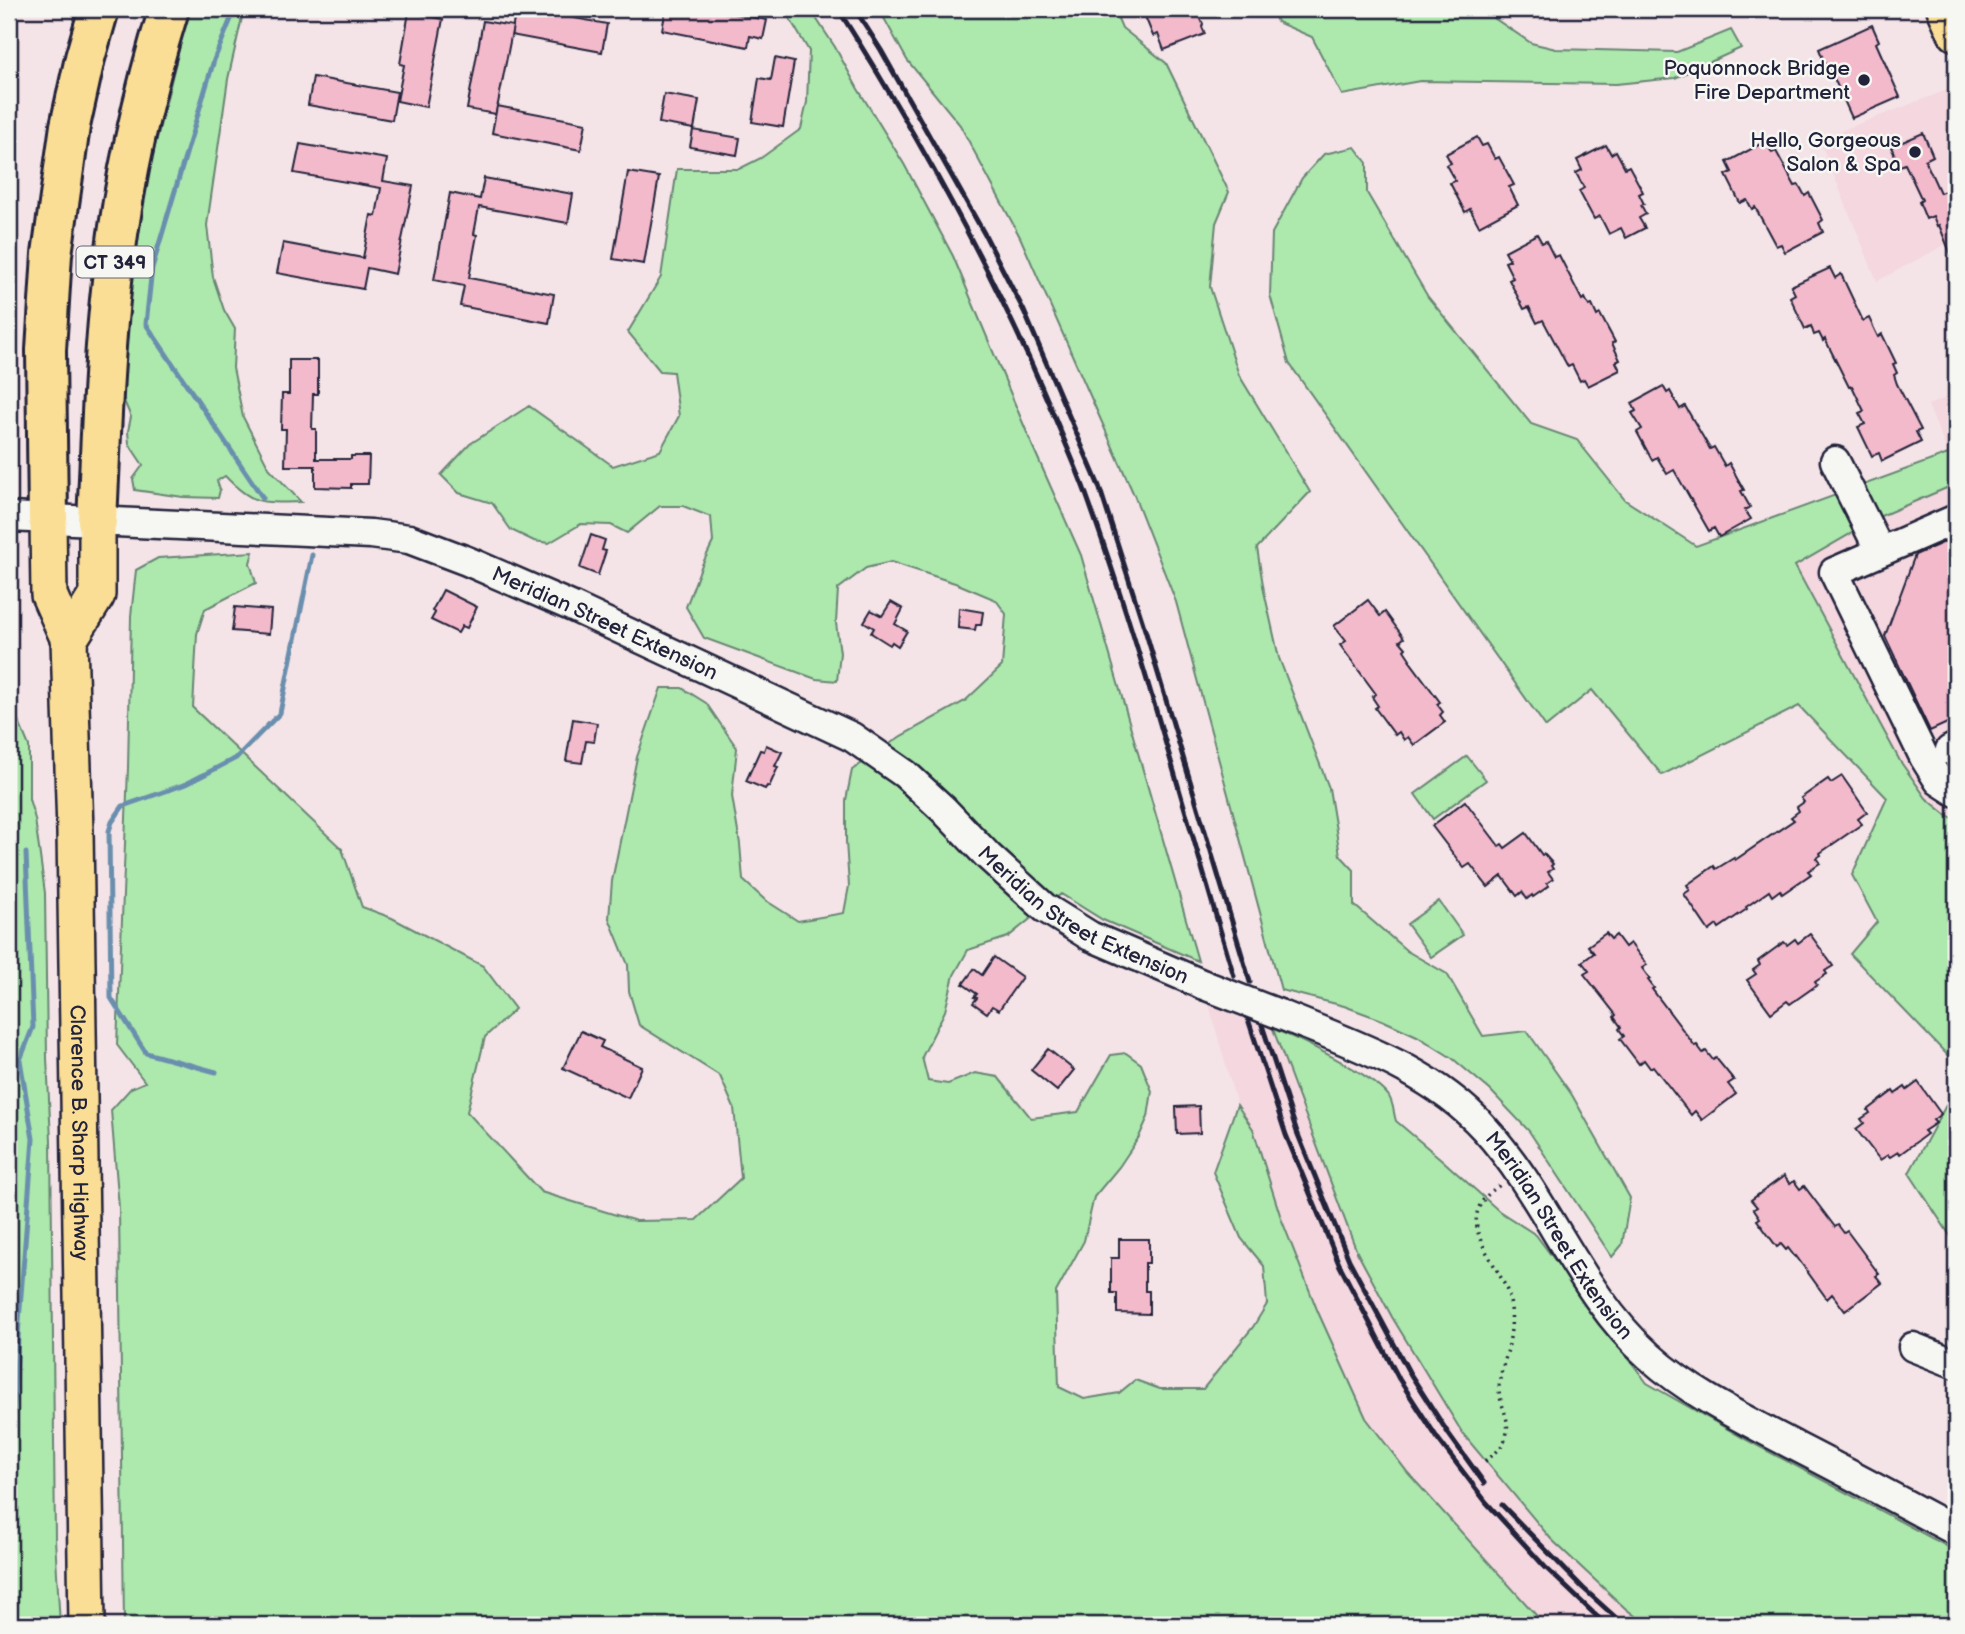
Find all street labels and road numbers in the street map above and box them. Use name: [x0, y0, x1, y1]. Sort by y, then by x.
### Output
road number: CT 349: [76, 246, 154, 278]
street label: Meridian Street Extension: [488, 561, 722, 686]
street label: Meridian Street Extension: [972, 841, 1192, 990]
street label: Clarence B. Sharp Highway: [65, 1004, 93, 1261]
street label: Meridian Street Extension: [1480, 1127, 1638, 1345]

